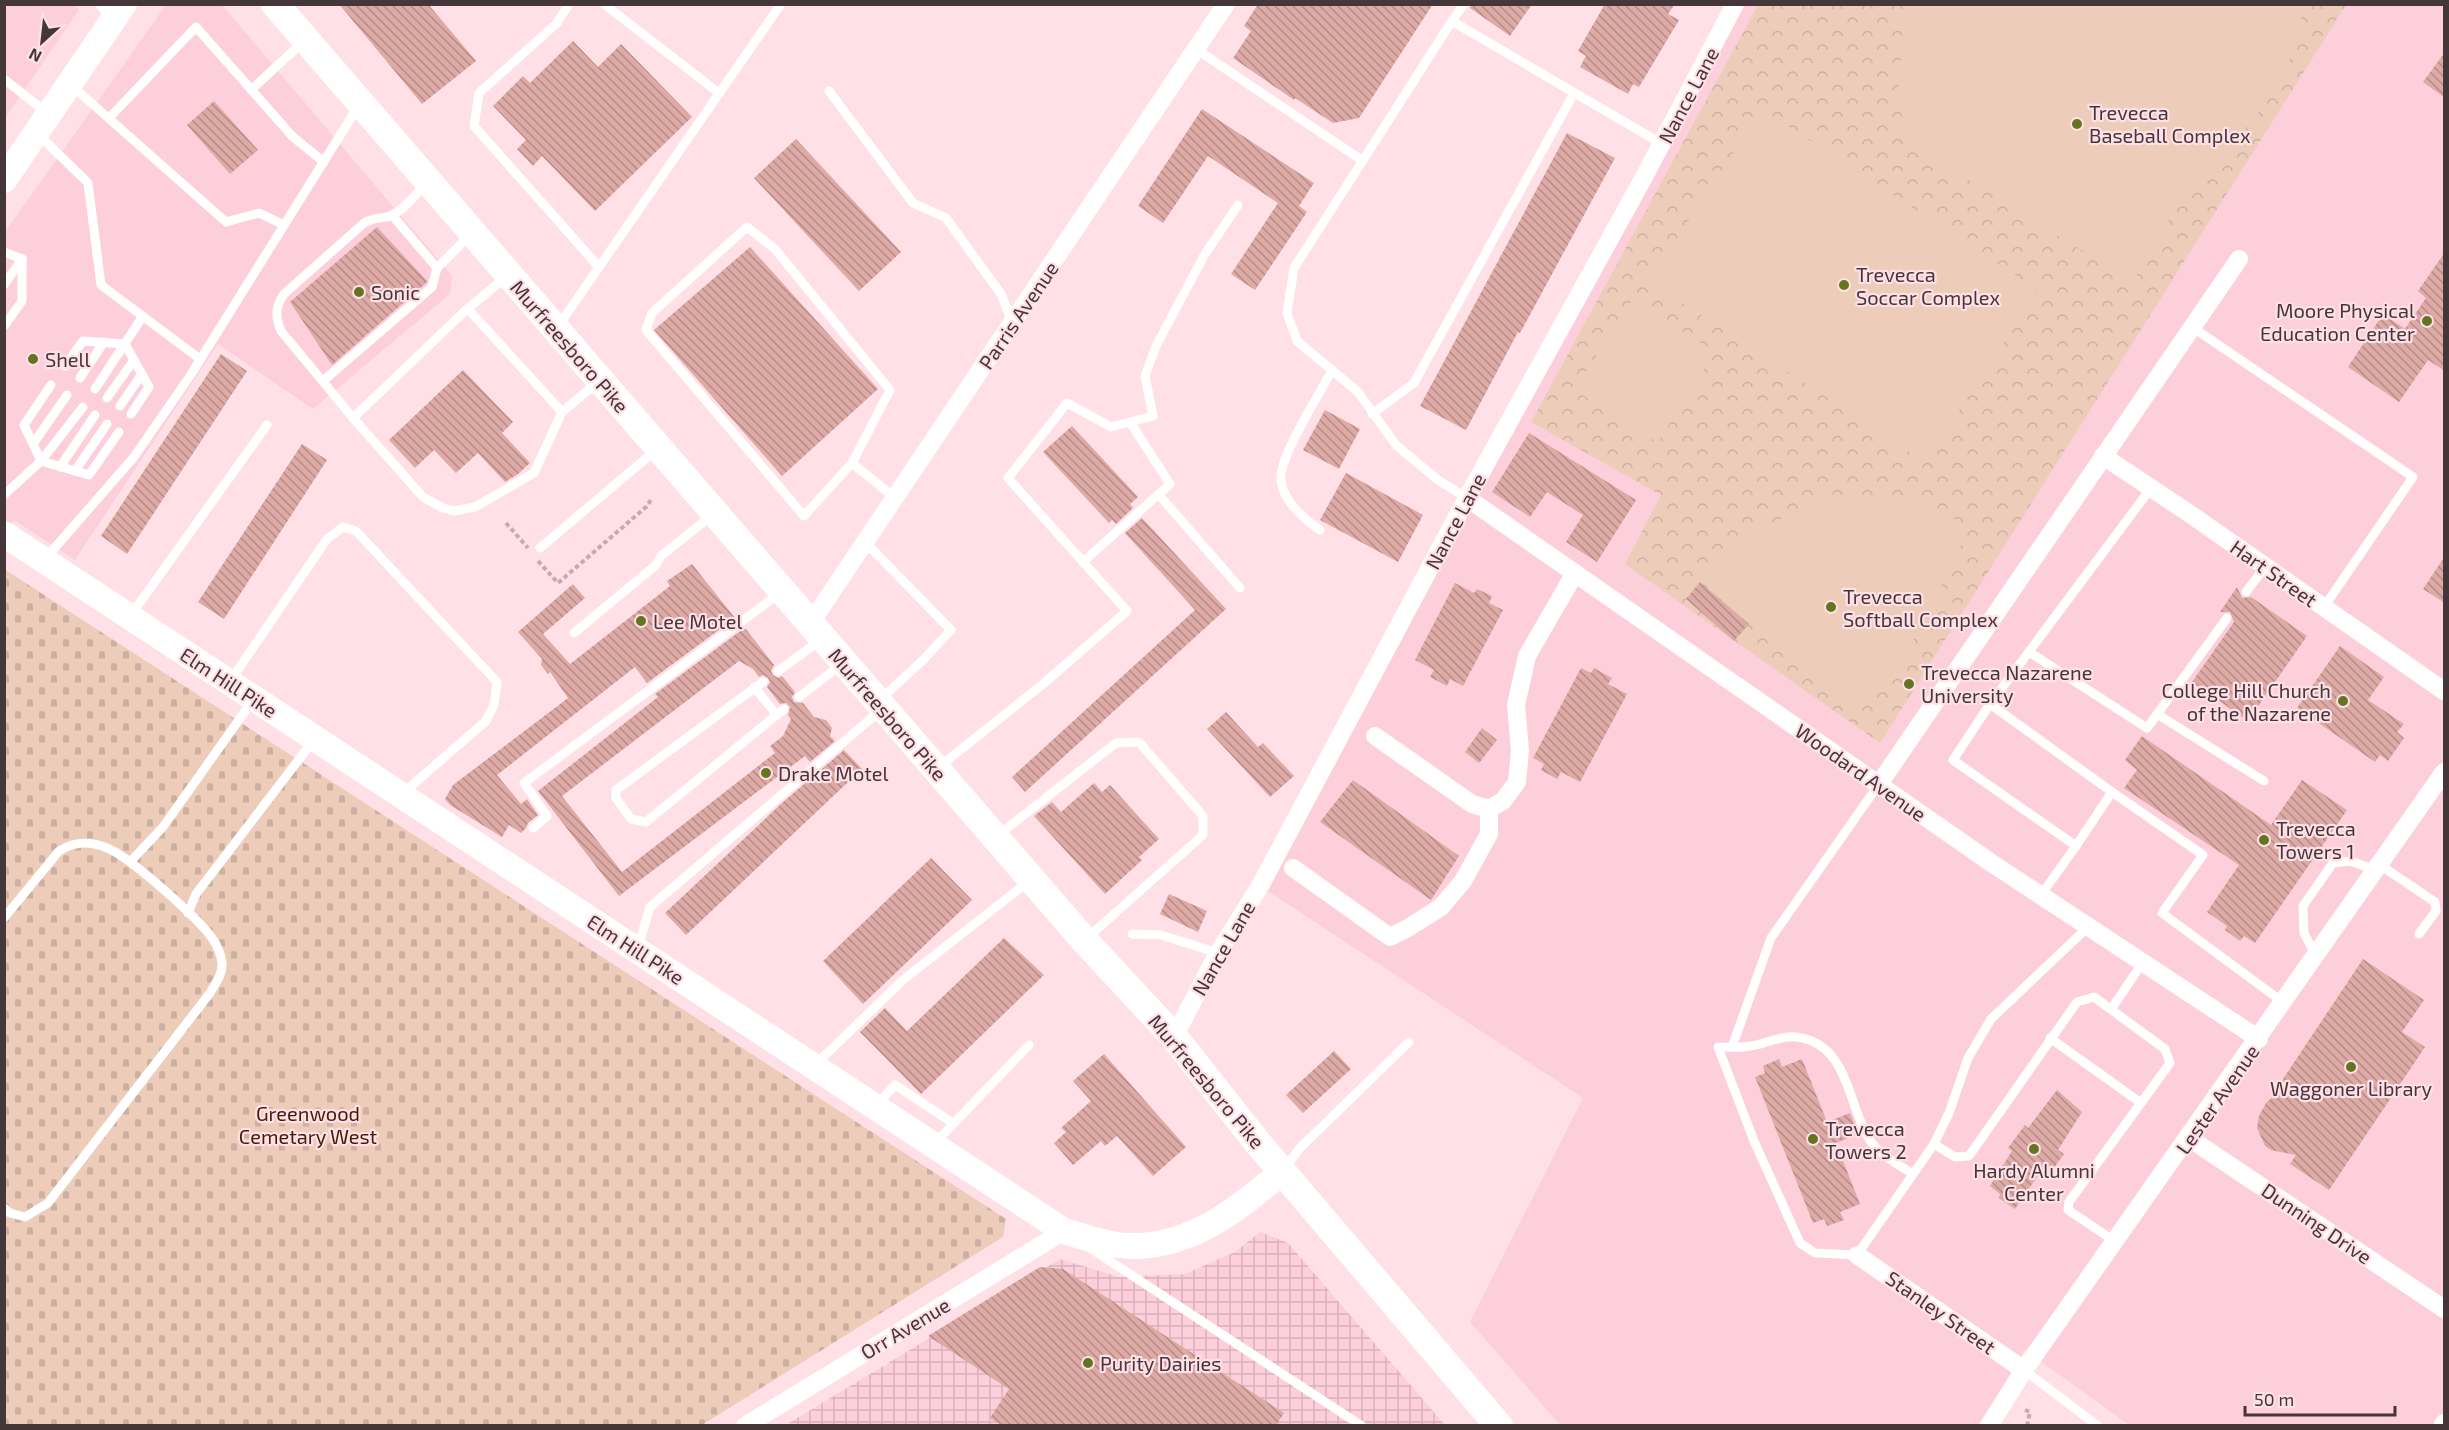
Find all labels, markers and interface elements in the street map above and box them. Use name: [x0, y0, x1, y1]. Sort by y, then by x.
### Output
north arrow: [12, 12, 72, 72]
street label: Nance Lane: [1653, 43, 1723, 147]
text: N: [25, 45, 44, 67]
place label: Trevecca Baseball Complex: [2089, 100, 2251, 147]
marker: Trevecca Baseball Complex: [2070, 117, 2084, 131]
street label: Parris Avenue: [973, 257, 1063, 373]
place label: Trevecca Soccar Complex: [1856, 262, 2001, 309]
street label: Murfreesboro Pike: [506, 275, 634, 417]
marker: Trevecca Soccar Complex: [1837, 278, 1851, 292]
place label: Sonic: [371, 280, 420, 304]
marker: Sonic: [352, 285, 366, 299]
place label: Moore Physical Education Center: [2260, 298, 2415, 345]
marker: Moore Physical Education Center: [2420, 314, 2434, 328]
place label: Shell: [45, 347, 91, 371]
marker: Shell: [26, 352, 40, 366]
street label: Nance Lane: [1420, 469, 1490, 573]
street label: Hart Street: [2226, 534, 2322, 612]
place label: Trevecca Softball Complex: [1843, 584, 1999, 631]
marker: Trevecca Softball Complex: [1824, 600, 1838, 614]
place label: Lee Motel: [653, 609, 742, 633]
marker: Lee Motel: [634, 614, 648, 628]
street label: Elm Hill Pike: [176, 642, 282, 722]
street label: Murfreesboro Pike: [824, 643, 952, 785]
place label: Trevecca Nazarene University: [1921, 660, 2092, 707]
marker: Trevecca Nazarene University: [1902, 677, 1916, 691]
place label: College Hill Church of the Nazarene: [2162, 678, 2331, 725]
marker: College Hill Church of the Nazarene: [2336, 694, 2350, 708]
street label: Woodard Avenue: [1791, 718, 1931, 826]
place label: Drake Motel: [778, 761, 889, 785]
marker: Drake Motel: [759, 766, 773, 780]
place label: Trevecca Towers 1: [2276, 816, 2356, 863]
marker: Trevecca Towers 1: [2257, 833, 2271, 847]
street label: Nance Lane: [1186, 896, 1260, 1000]
street label: Elm Hill Pike: [583, 909, 689, 989]
street label: Murfreesboro Pike: [1144, 1009, 1270, 1153]
street label: Lester Avenue: [2170, 1040, 2264, 1158]
marker: Waggoner Library: [2344, 1060, 2358, 1074]
place label: Waggoner Library: [2270, 1076, 2432, 1100]
park label: Greenwood Cemetary West: [239, 1101, 378, 1148]
place label: Trevecca Towers 2: [1825, 1116, 1907, 1163]
marker: Trevecca Towers 2: [1806, 1132, 1820, 1146]
marker: Hardy Alumni Center: [2027, 1142, 2041, 1156]
place label: Hardy Alumni Center: [1973, 1158, 2095, 1205]
street label: Dunning Drive: [2257, 1177, 2377, 1269]
street label: Stanley Street: [1882, 1265, 2001, 1359]
street label: Orr Avenue: [856, 1292, 954, 1364]
place label: Purity Dairies: [1100, 1351, 1222, 1375]
marker: Purity Dairies: [1081, 1356, 1095, 1370]
scale bar: [2245, 1379, 2395, 1417]
text: 50 m: [2254, 1388, 2294, 1410]

